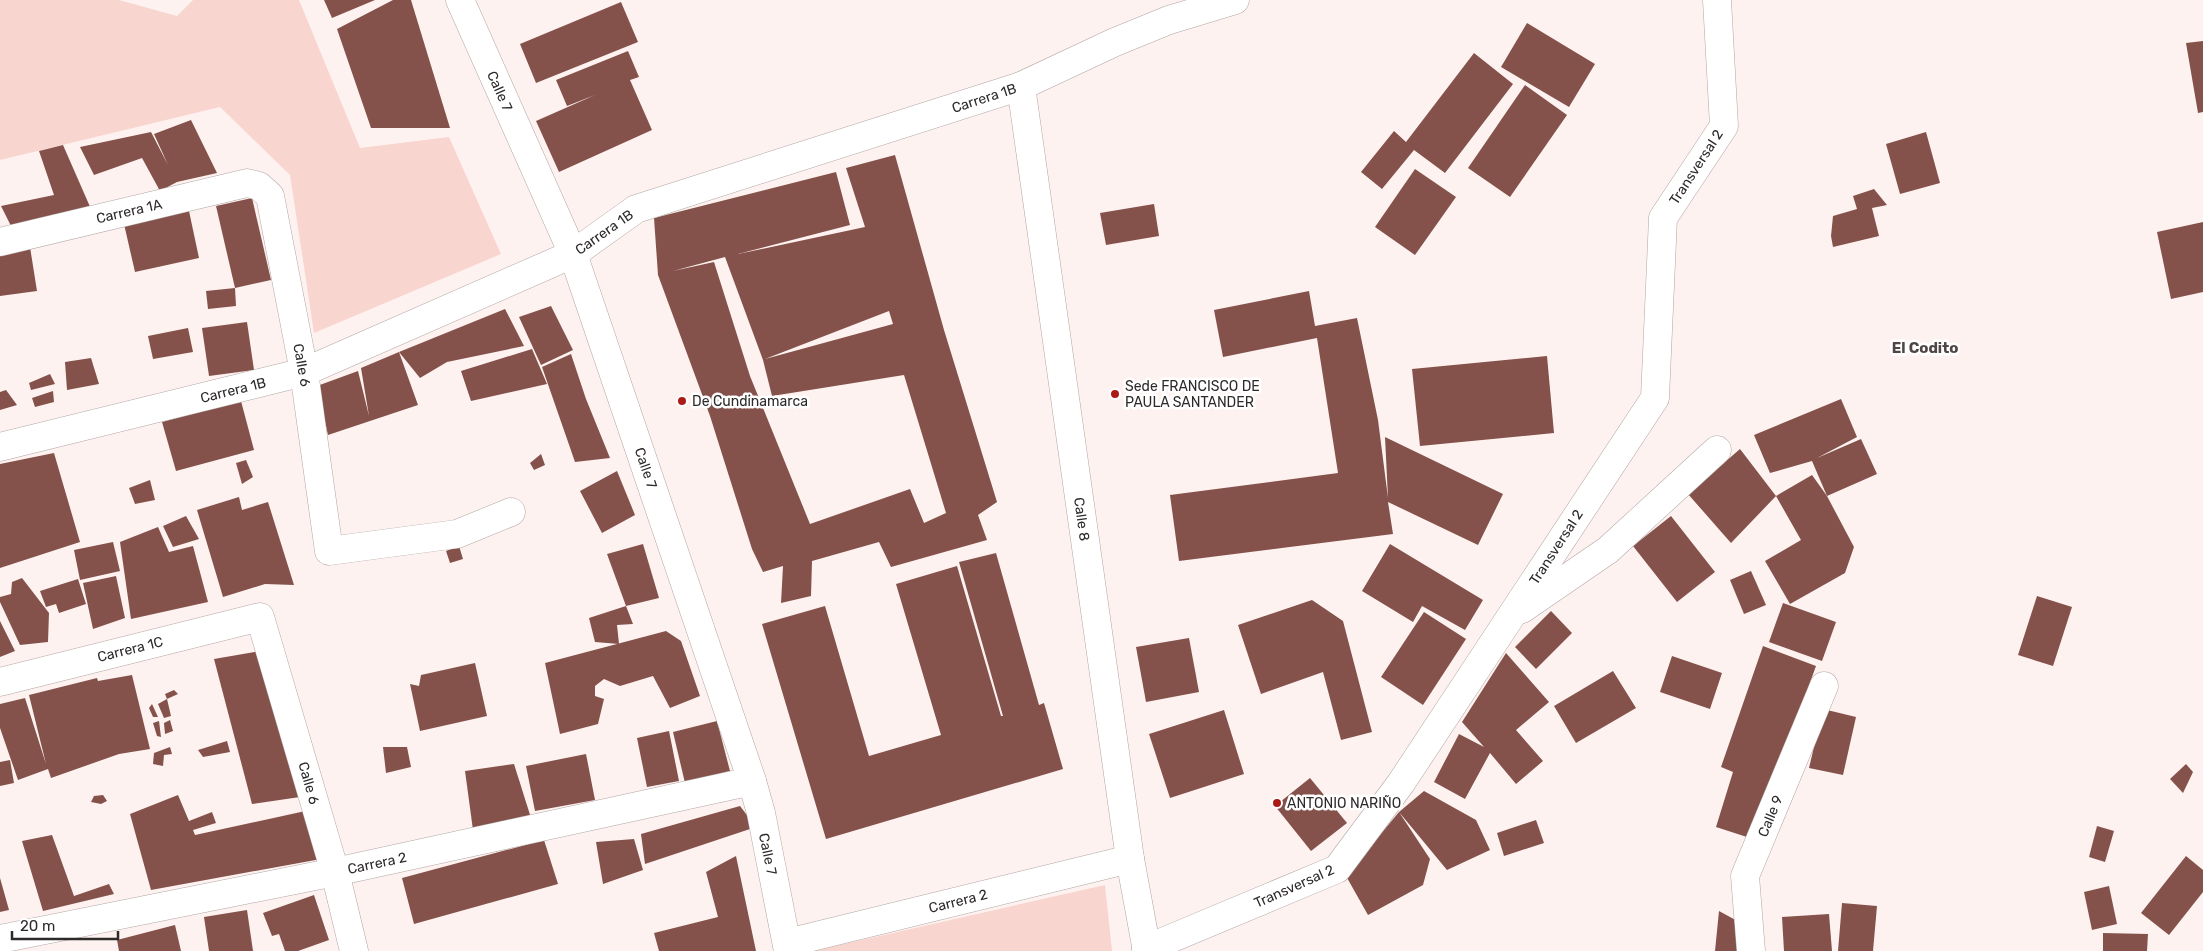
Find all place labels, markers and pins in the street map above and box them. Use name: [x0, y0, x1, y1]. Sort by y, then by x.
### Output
place label: Sede FRANCISCO DE PAULA SANTANDER: [1125, 378, 1260, 411]
marker: Sede FRANCISCO DE PAULA SANTANDER: [1109, 388, 1121, 400]
place label: De Cundinamarca: [692, 393, 808, 410]
marker: De Cundinamarca: [676, 395, 688, 407]
place label: ANTONIO NARIÑO: [1287, 794, 1401, 812]
marker: ANTONIO NARIÑO: [1271, 797, 1283, 809]

